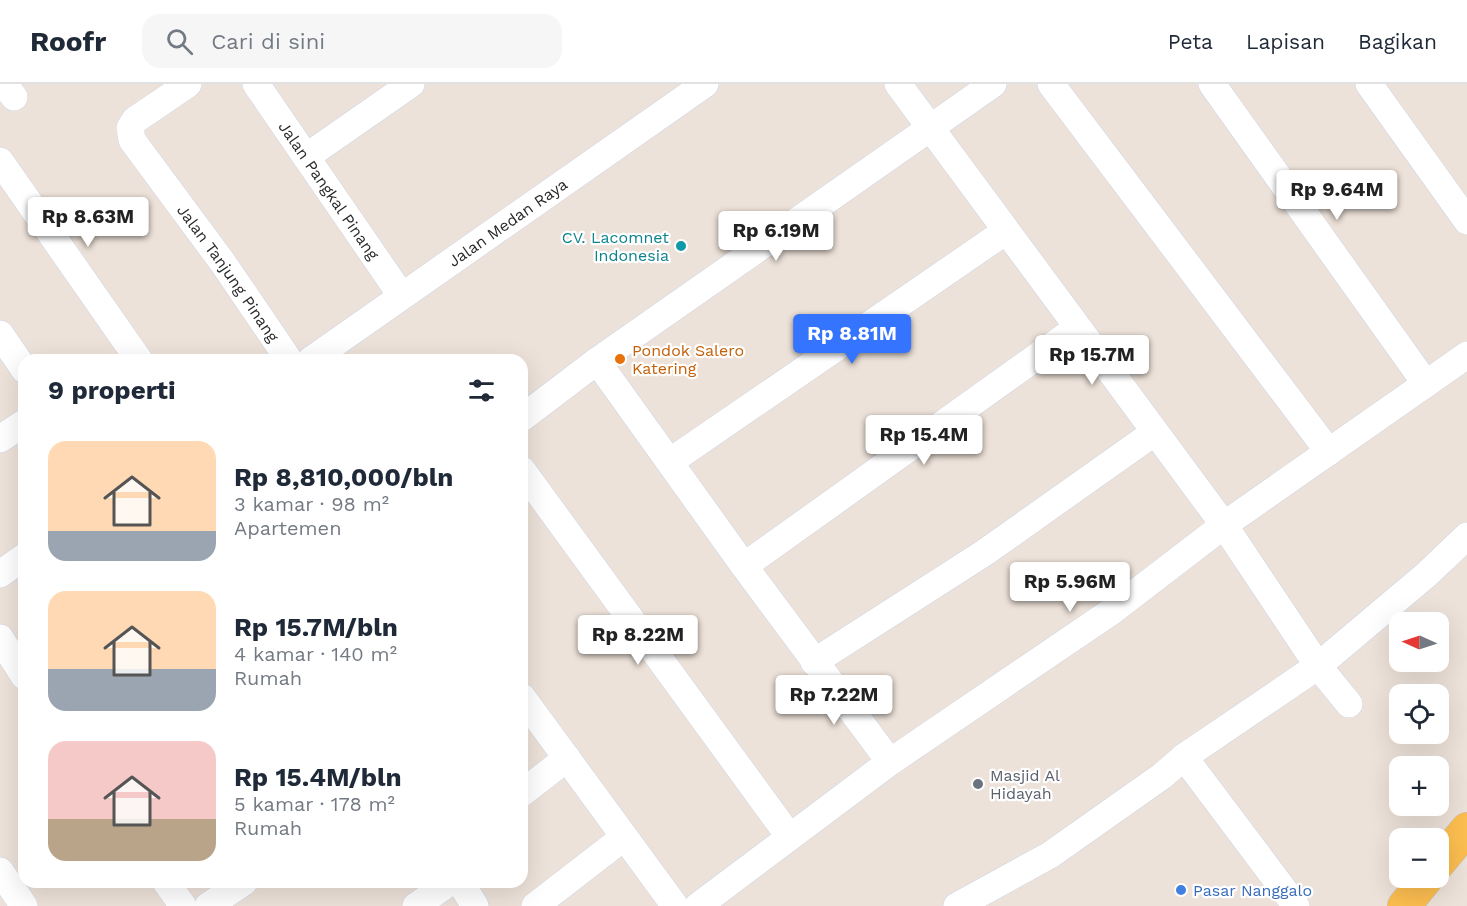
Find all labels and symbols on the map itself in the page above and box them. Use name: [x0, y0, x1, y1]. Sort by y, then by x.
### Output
street label: Jalan Pangkal Pinang: [275, 117, 384, 264]
pin: Rp 9.64M: [1275, 170, 1399, 221]
street label: Jalan Medan Raya: [444, 174, 571, 270]
pin: Rp 8.63M: [26, 197, 150, 248]
street label: Jalan Tanjung Pinang: [174, 201, 283, 346]
pin: Rp 6.19M: [714, 211, 838, 262]
place label: CV. Lacomnet Indonesia: [562, 228, 669, 265]
marker: CV. Lacomnet Indonesia: [674, 239, 688, 253]
pin: Rp 8.81M: [790, 314, 914, 365]
pin: Rp 15.7M: [1030, 335, 1154, 386]
place label: Pondok Salero Katering: [632, 341, 744, 378]
marker: Pondok Salero Katering: [613, 352, 627, 366]
pin: Rp 15.4M: [862, 415, 986, 466]
pin: Rp 5.96M: [1008, 562, 1132, 613]
north arrow: [1389, 612, 1449, 672]
pin: Rp 8.22M: [576, 615, 700, 666]
pin: Rp 7.22M: [772, 675, 896, 726]
place label: Masjid Al Hidayah: [990, 766, 1060, 803]
marker: Masjid Al Hidayah: [971, 777, 985, 791]
place label: Pasar Nanggalo: [1193, 881, 1312, 900]
marker: Pasar Nanggalo: [1174, 883, 1188, 897]

